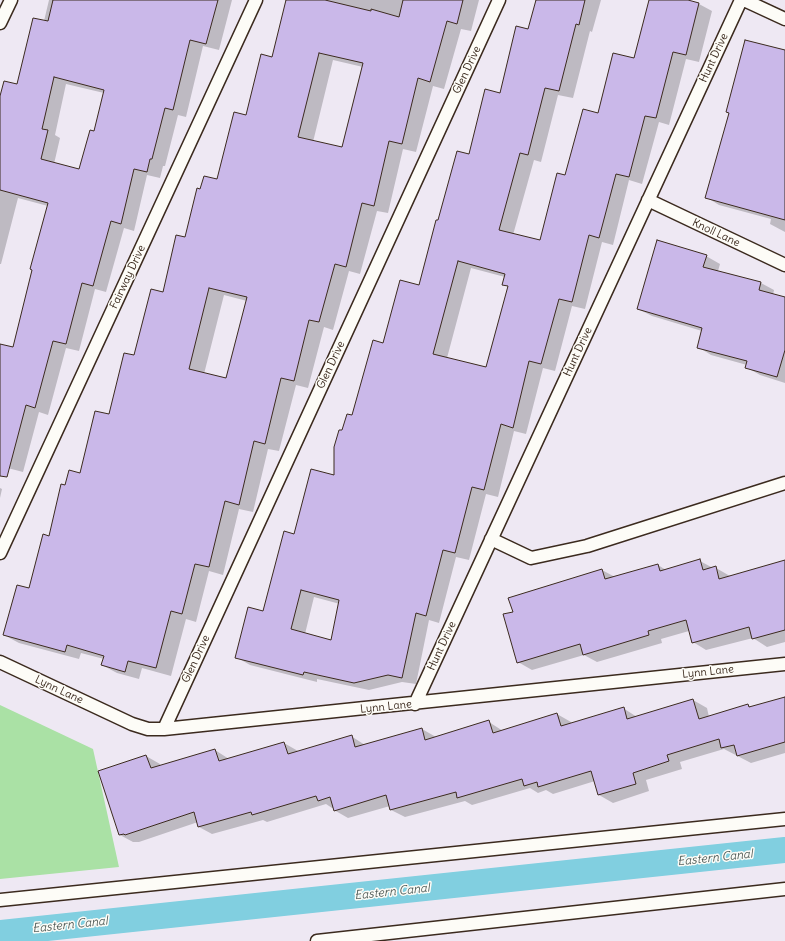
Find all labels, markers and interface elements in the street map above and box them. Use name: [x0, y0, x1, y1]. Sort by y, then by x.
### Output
street label: Hunt Drive: [697, 31, 731, 85]
street label: Glen Drive: [450, 44, 484, 96]
street label: Knoll Lane: [690, 216, 742, 250]
street label: Fairway Drive: [108, 243, 148, 311]
street label: Hunt Drive: [561, 325, 595, 379]
street label: Glen Drive: [314, 339, 348, 391]
street label: Hunt Drive: [425, 619, 459, 673]
street label: Glen Drive: [179, 633, 213, 685]
street label: Lynn Lane: [681, 663, 735, 681]
street label: Lynn Lane: [33, 673, 85, 707]
street label: Lynn Lane: [359, 698, 413, 716]
water label: Eastern Canal: [677, 847, 753, 869]
water label: Eastern Canal: [354, 881, 430, 903]
water label: Eastern Canal: [32, 914, 108, 936]

